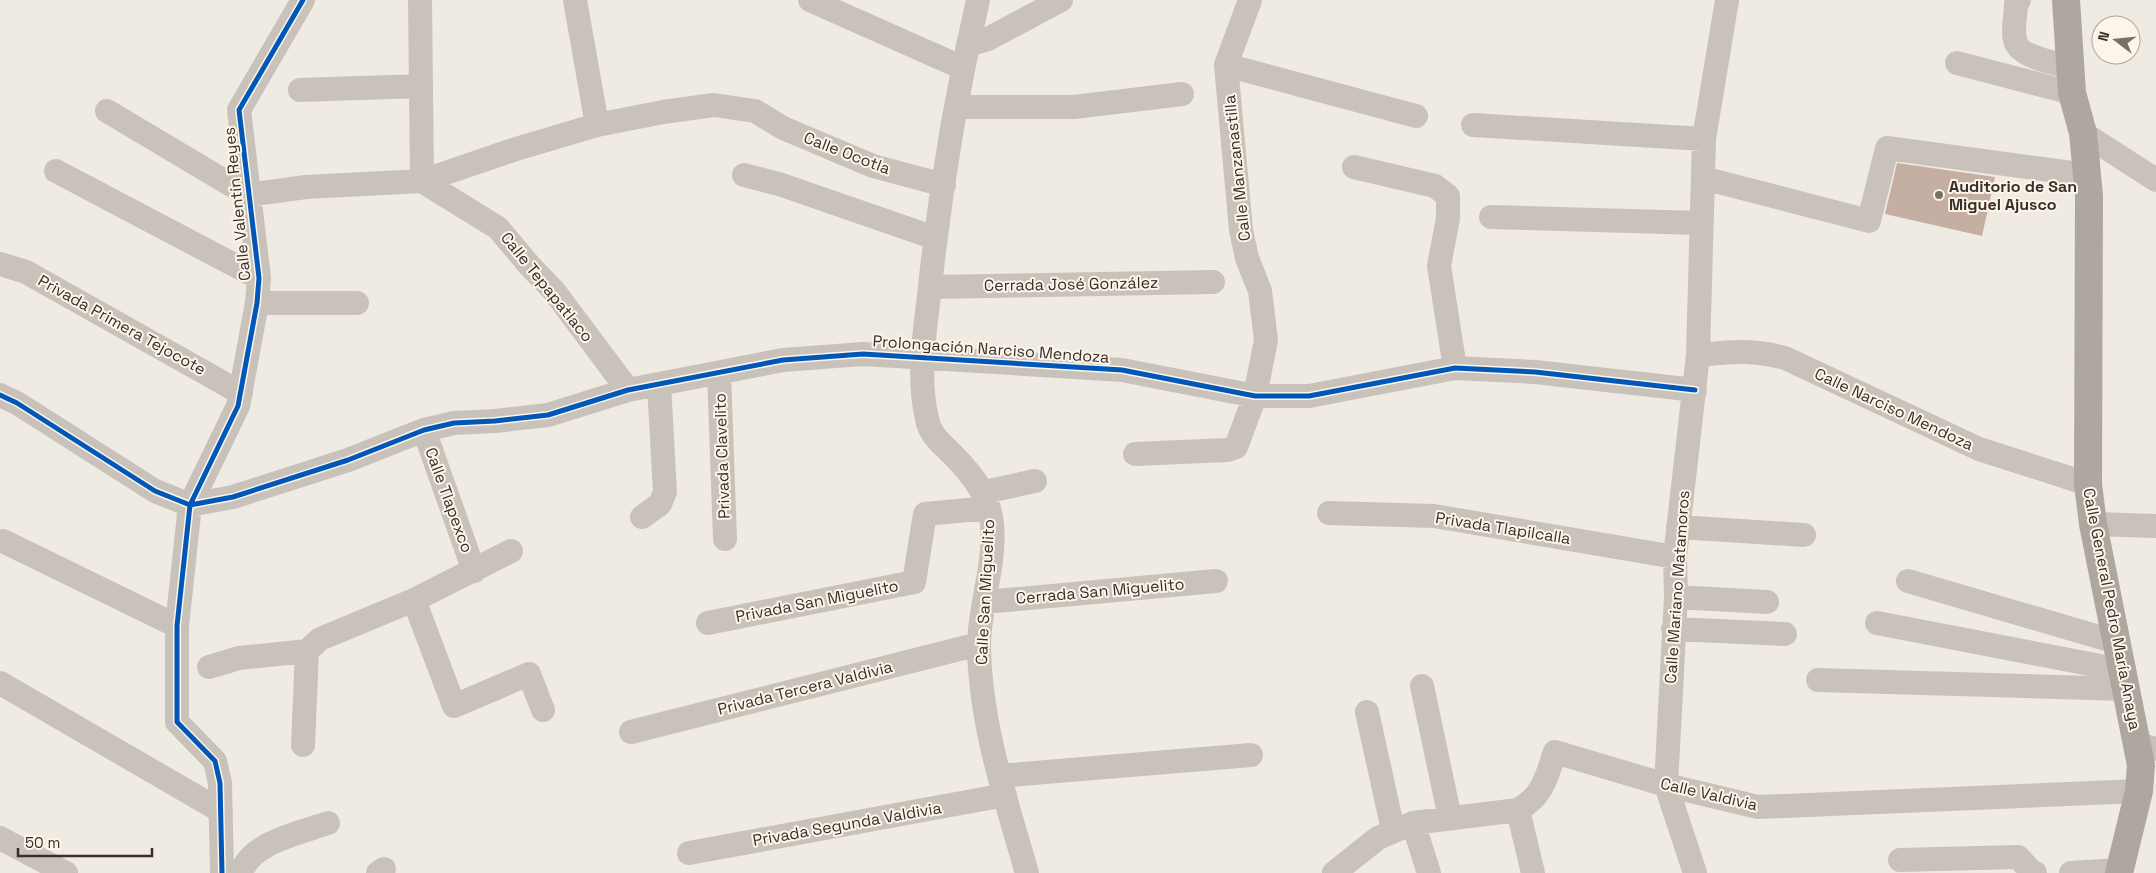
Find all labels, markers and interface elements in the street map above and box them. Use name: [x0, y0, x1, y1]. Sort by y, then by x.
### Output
north arrow: [2091, 15, 2141, 65]
text: N: [2094, 29, 2113, 43]
street label: Calle Manzanastilla: [1219, 94, 1255, 242]
street label: Calle Valentín Reyes: [218, 126, 256, 282]
street label: Calle Ocotla: [801, 127, 893, 179]
place label: Auditorio de San Miguel Ajusco: [1949, 176, 2077, 215]
marker: Auditorio de San Miguel Ajusco: [1933, 189, 1945, 201]
street label: Calle Tepapatlaco: [496, 228, 598, 346]
street label: Privada Primera Tejocote: [34, 270, 210, 380]
street label: Cerrada José González: [984, 272, 1158, 296]
street label: Prolongación Narciso Mendoza: [872, 330, 1110, 368]
street label: Calle Narciso Mendoza: [1811, 363, 1977, 455]
street label: Privada Clavelito: [709, 393, 735, 519]
street label: Calle Tlapexco: [420, 444, 478, 556]
street label: Calle General Pedro María Anaya: [2078, 486, 2146, 732]
street label: Calle Mariano Matamoros: [1660, 490, 1694, 684]
street label: Privada Tlapilcalla: [1434, 507, 1572, 549]
street label: Calle San Miguelito: [971, 519, 999, 665]
street label: Cerrada San Miguelito: [1015, 573, 1185, 609]
street label: Privada San Miguelito: [734, 575, 900, 627]
street label: Privada Tercera Valdivia: [715, 656, 895, 720]
street label: Calle Valdivia: [1658, 773, 1760, 815]
street label: Privada Segunda Valdivia: [751, 797, 943, 851]
scale bar: [18, 826, 151, 858]
text: 50 m: [25, 833, 60, 852]

